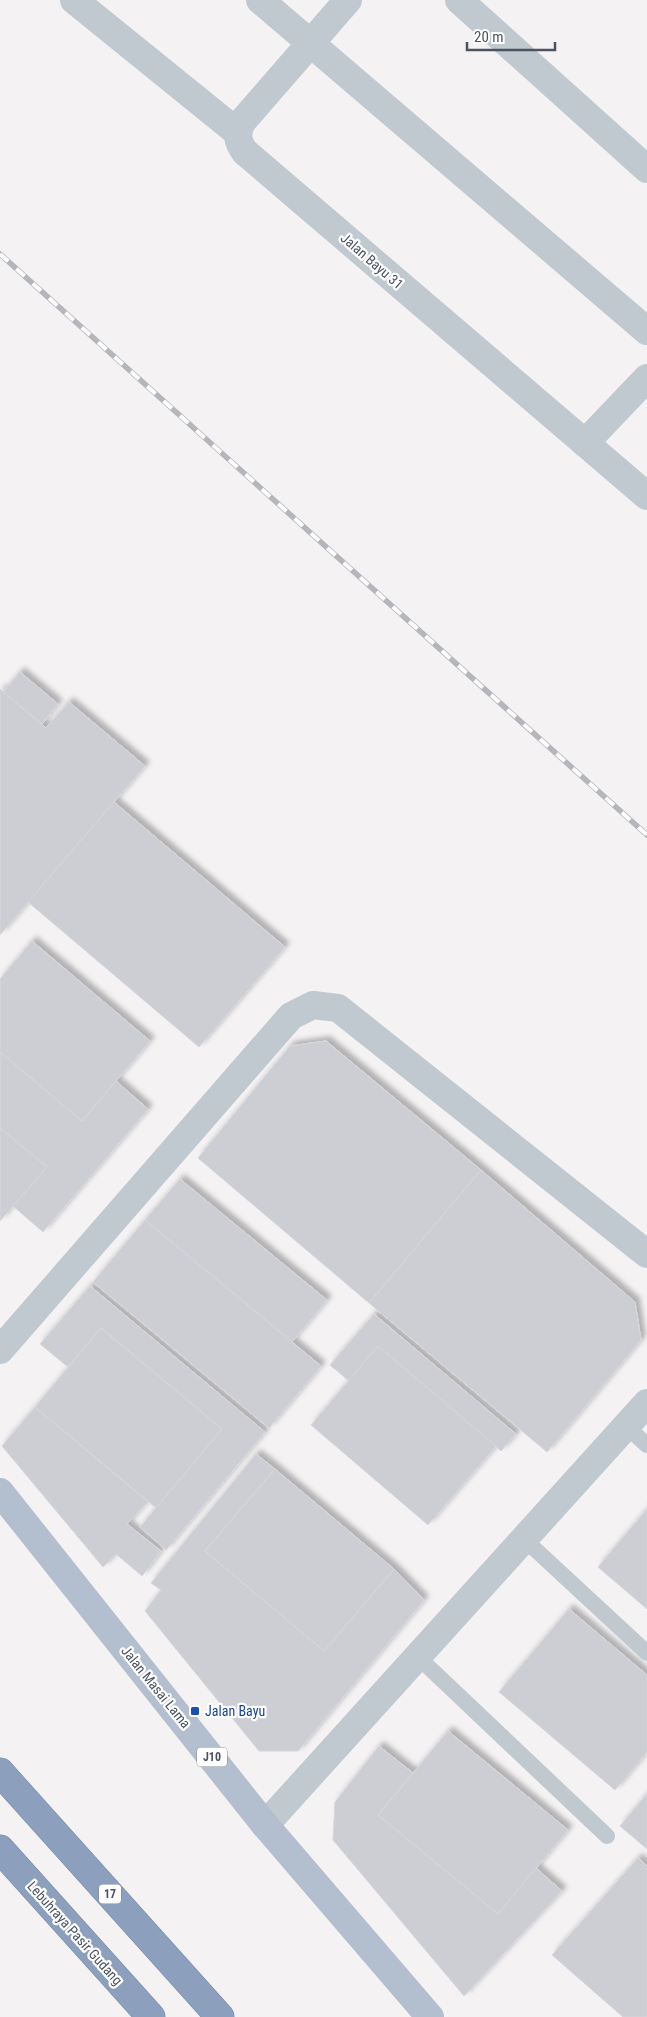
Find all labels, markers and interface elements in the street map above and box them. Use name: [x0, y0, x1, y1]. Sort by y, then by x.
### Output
scale bar: [467, 20, 554, 52]
text: 20 m: [474, 28, 504, 46]
street label: Jalan Bayu 31: [338, 230, 406, 292]
street label: Jalan Masai Lama: [118, 1643, 194, 1731]
place label: Jalan Bayu: [205, 1703, 265, 1719]
marker: Jalan Bayu: [189, 1705, 201, 1717]
road number: J10: [197, 1748, 227, 1766]
street label: Lebuhraya Pasir Gudang: [24, 1878, 126, 1988]
road number: 17: [99, 1885, 121, 1904]

